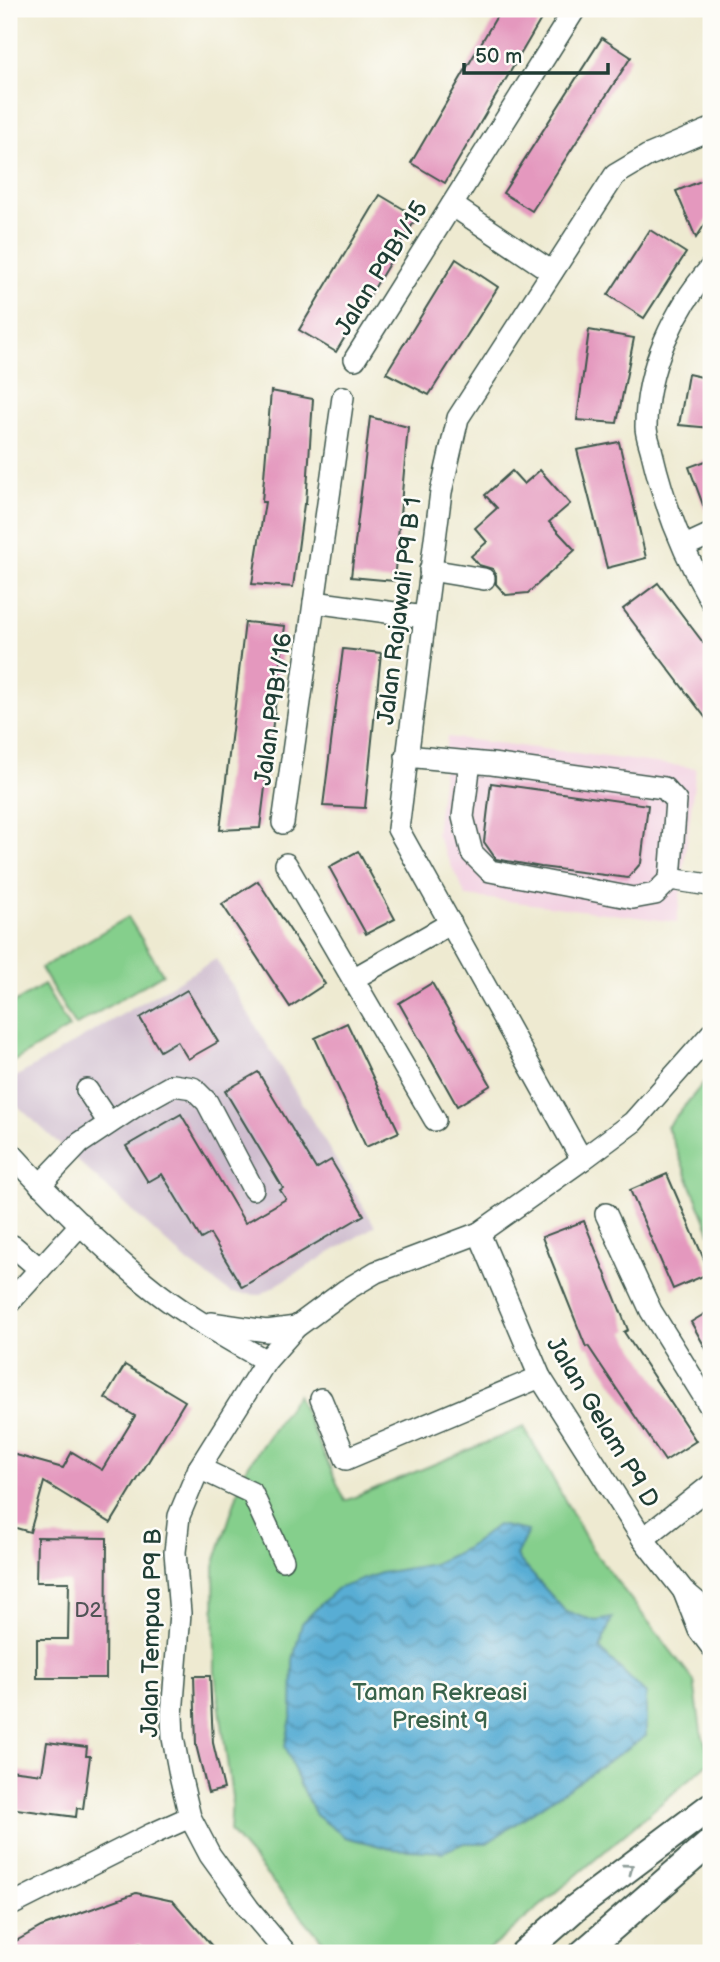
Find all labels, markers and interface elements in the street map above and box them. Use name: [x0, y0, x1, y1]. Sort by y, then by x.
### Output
scale bar: [464, 32, 608, 76]
text: 50 m: [475, 44, 522, 69]
street label: Jalan P9B1/15: [329, 196, 434, 341]
street label: Jalan Rajawali P9 B 1: [371, 496, 428, 726]
street label: Jalan P9B1/16: [248, 631, 299, 787]
street label: Jalan Gelam P9 D: [540, 1331, 665, 1513]
street label: Jalan Tempua P9 B: [135, 1528, 168, 1738]
house number: D2: [74, 1598, 102, 1623]
park label: Taman Rekreasi Presint 9: [352, 1678, 528, 1735]
one-way arrow: [621, 1864, 633, 1877]

